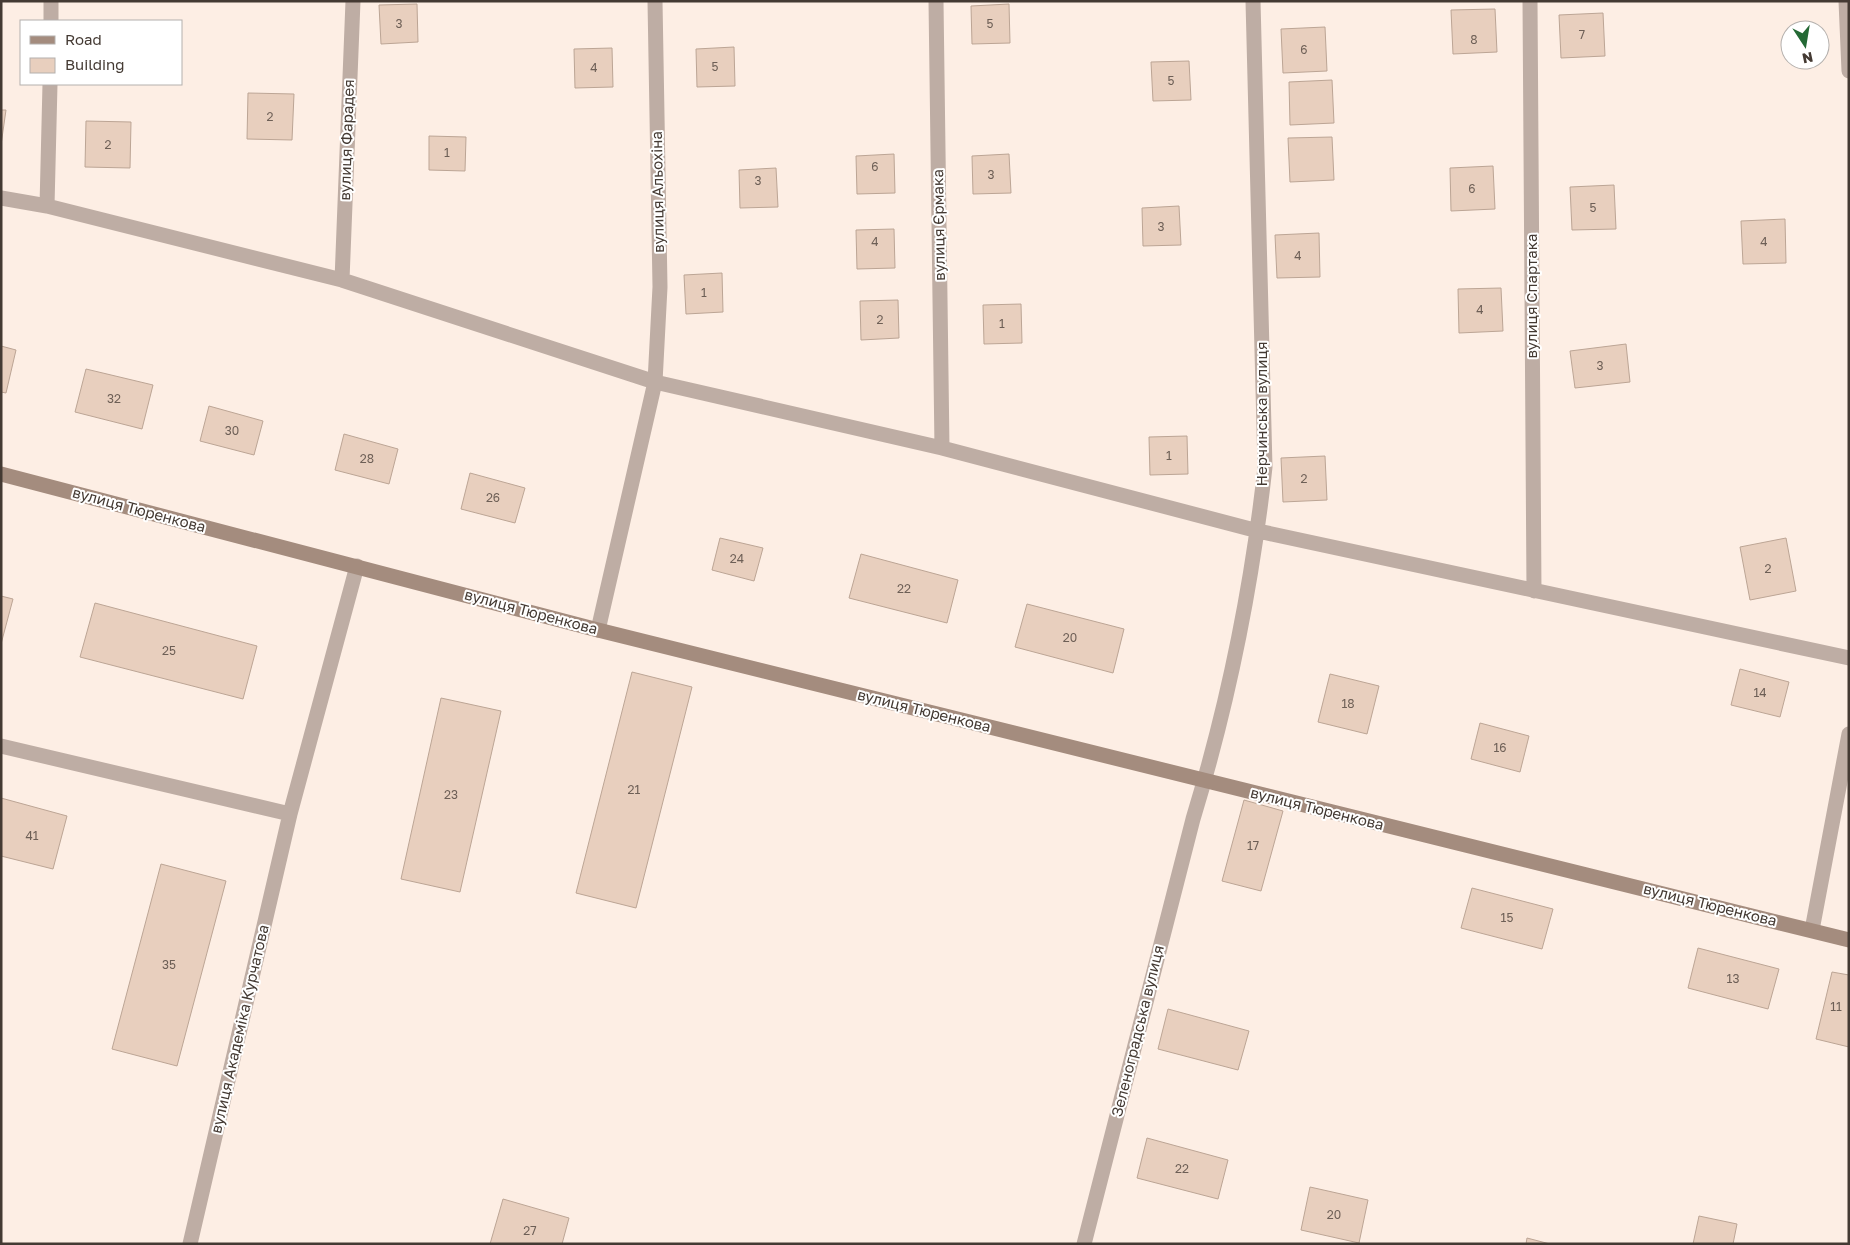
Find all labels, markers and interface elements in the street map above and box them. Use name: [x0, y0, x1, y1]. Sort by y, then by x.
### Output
house number: 3: [395, 16, 403, 31]
house number: 5: [987, 16, 994, 31]
legend: [20, 20, 182, 85]
north arrow: [1780, 20, 1830, 70]
house number: 7: [1579, 27, 1585, 42]
text: Road: [65, 30, 102, 48]
house number: 8: [1470, 32, 1478, 47]
house number: 6: [1300, 42, 1308, 57]
text: N: [1801, 49, 1815, 68]
text: Building: [65, 55, 125, 73]
house number: 5: [712, 59, 719, 74]
house number: 4: [590, 60, 598, 75]
house number: 5: [1168, 73, 1175, 88]
street label: вулиця Фарадея: [335, 79, 357, 201]
house number: 2: [267, 109, 274, 124]
street label: вулиця Альохіна: [647, 131, 667, 253]
house number: 2: [105, 137, 112, 152]
house number: 1: [444, 145, 450, 160]
house number: 6: [871, 159, 879, 174]
house number: 3: [987, 167, 995, 182]
street label: вулиця Єрмака: [928, 169, 948, 281]
house number: 3: [754, 173, 762, 188]
house number: 6: [1468, 181, 1476, 196]
house number: 5: [1590, 200, 1597, 215]
house number: 3: [1157, 219, 1165, 234]
street label: вулиця Спартака: [1522, 233, 1540, 359]
house number: 4: [871, 234, 879, 249]
house number: 4: [1760, 234, 1768, 249]
house number: 4: [1294, 248, 1302, 263]
house number: 1: [701, 285, 707, 300]
house number: 4: [1476, 302, 1484, 317]
house number: 2: [877, 312, 884, 327]
house number: 1: [999, 316, 1005, 331]
street label: Нерчинська вулиця: [1252, 342, 1270, 486]
house number: 3: [1596, 358, 1604, 373]
house number: 32: [107, 391, 121, 406]
house number: 30: [225, 423, 239, 438]
house number: 1: [1166, 448, 1172, 463]
house number: 28: [360, 451, 374, 466]
house number: 2: [1301, 471, 1308, 486]
street label: вулиця Тюренкова: [71, 483, 208, 535]
house number: 26: [486, 490, 500, 505]
house number: 24: [730, 551, 744, 566]
house number: 2: [1765, 561, 1772, 576]
house number: 22: [897, 581, 911, 596]
street label: вулиця Тюренкова: [463, 585, 600, 637]
house number: 20: [1063, 630, 1077, 645]
house number: 25: [162, 643, 176, 658]
street label: вулиця Тюренкова: [856, 685, 993, 735]
house number: 14: [1753, 685, 1767, 700]
house number: 18: [1341, 696, 1355, 711]
house number: 16: [1493, 740, 1507, 755]
house number: 21: [628, 782, 641, 797]
street label: вулиця Тюренкова: [1249, 783, 1386, 833]
house number: 23: [444, 787, 458, 802]
house number: 41: [25, 828, 39, 843]
house number: 17: [1247, 838, 1259, 853]
street label: вулиця Тюренкова: [1642, 879, 1779, 929]
house number: 15: [1501, 910, 1513, 925]
street label: вулиця Академіка Курчатова: [206, 923, 272, 1135]
street label: Зеленоградська вулиця: [1107, 943, 1167, 1119]
house number: 35: [162, 957, 176, 972]
house number: 13: [1727, 971, 1739, 986]
house number: 11: [1830, 999, 1842, 1014]
house number: 22: [1175, 1161, 1189, 1176]
house number: 20: [1327, 1207, 1341, 1222]
house number: 27: [523, 1223, 537, 1238]

